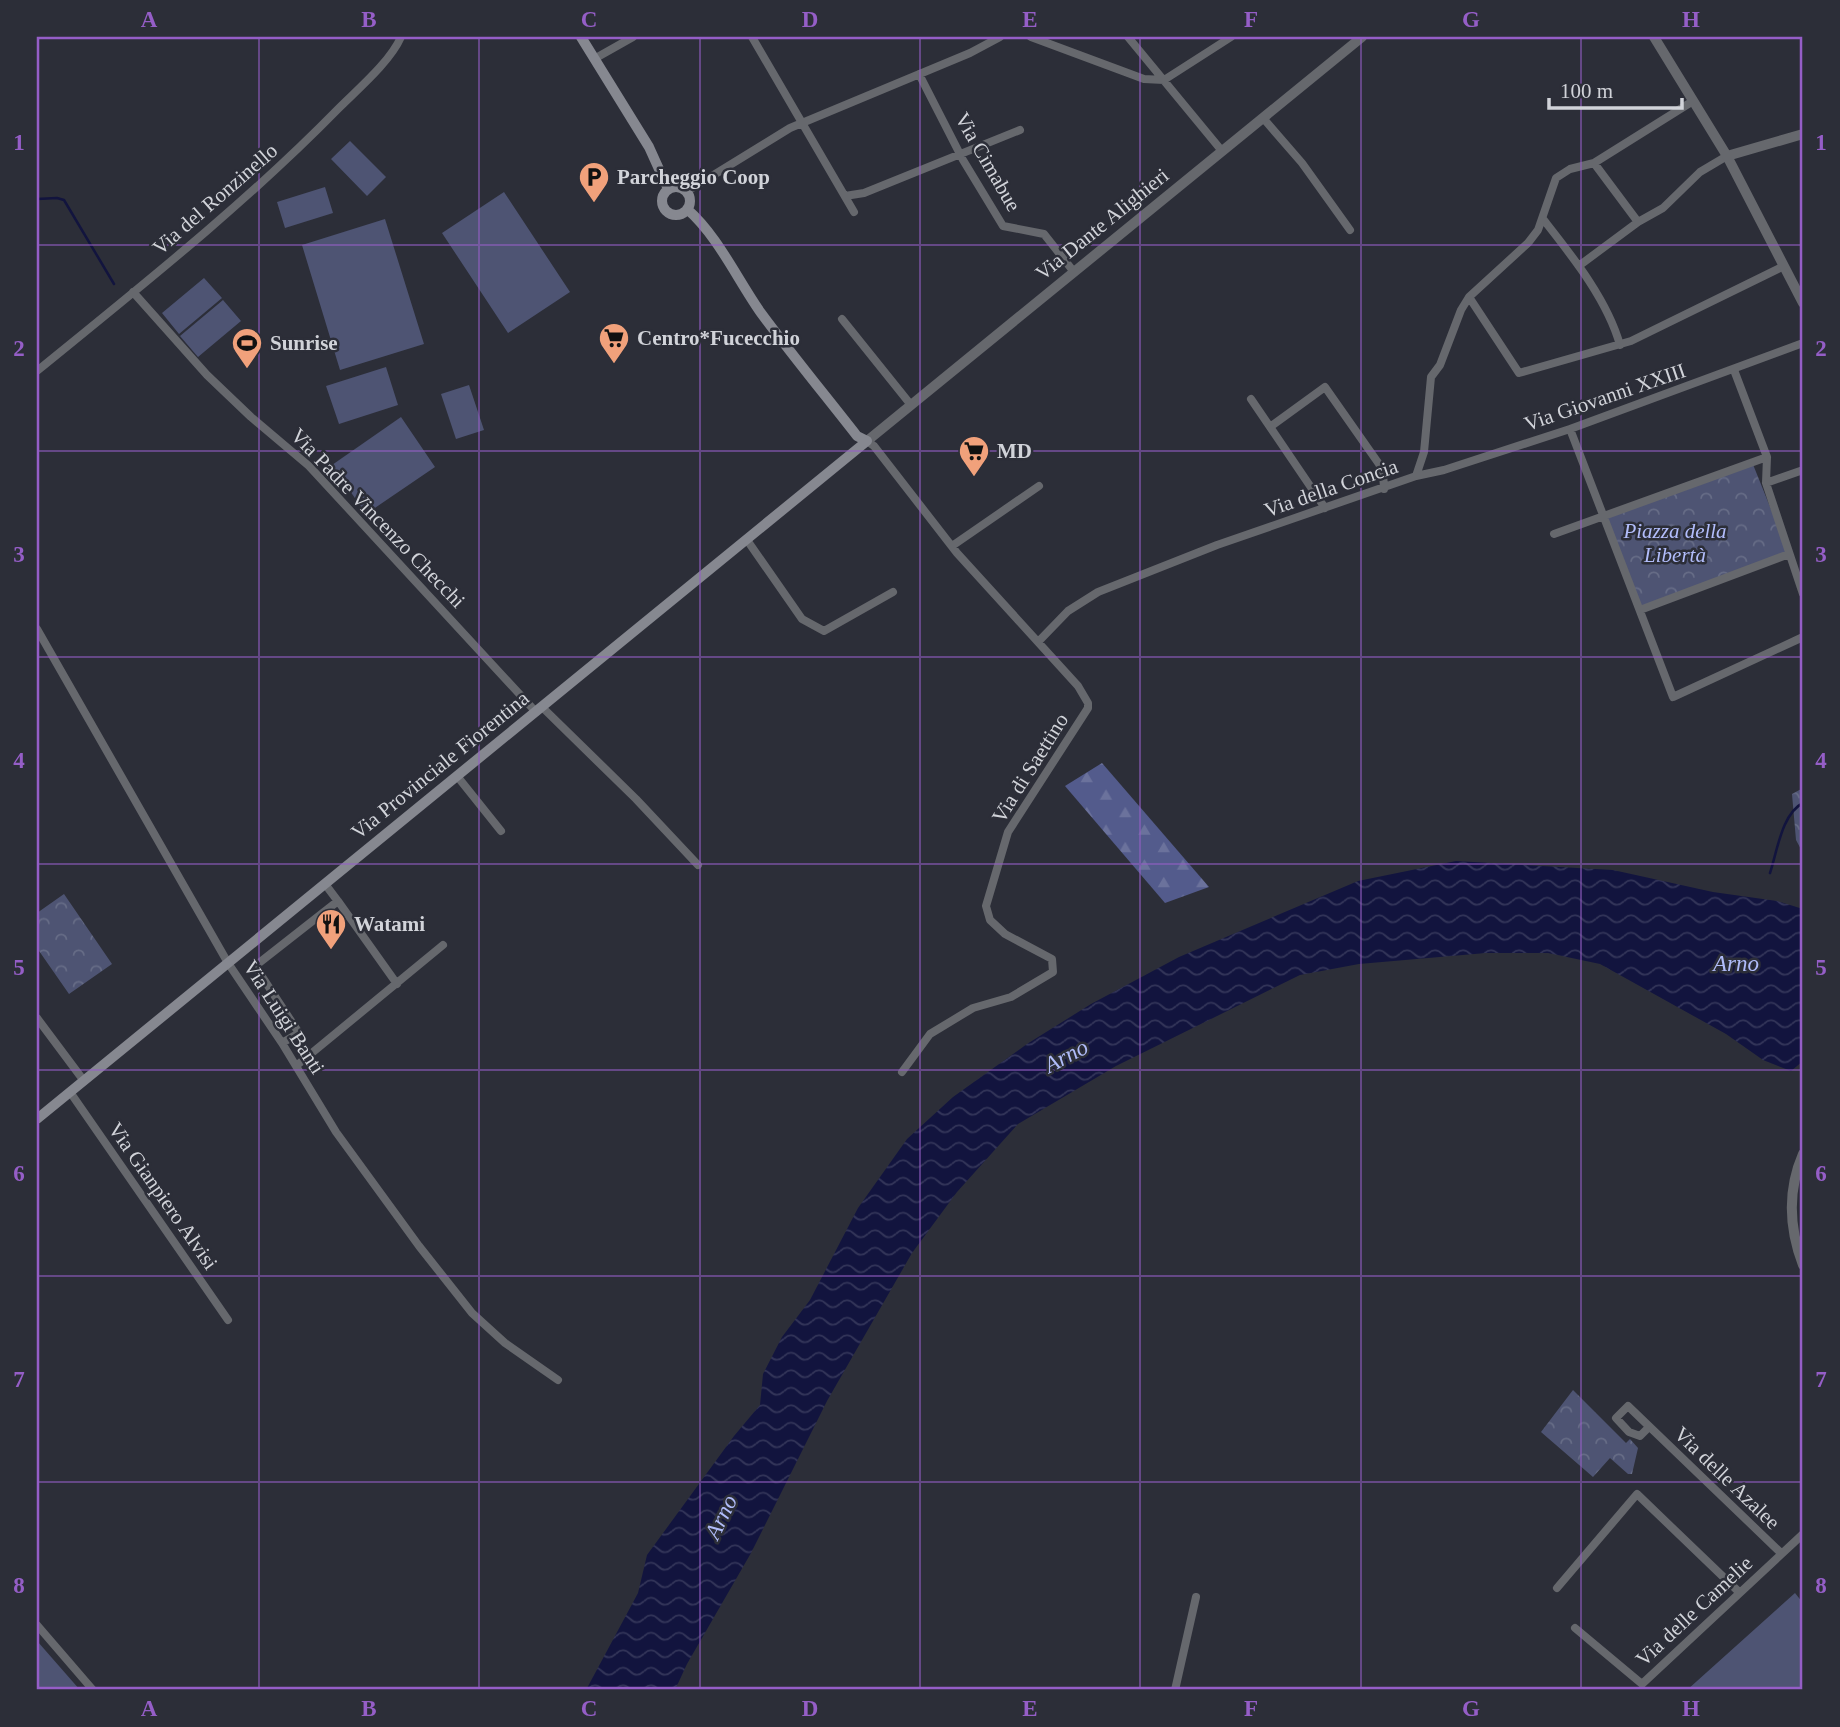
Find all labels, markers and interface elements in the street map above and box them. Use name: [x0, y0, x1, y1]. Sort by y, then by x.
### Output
text: A: [141, 7, 158, 32]
text: B: [361, 7, 377, 32]
text: C: [581, 7, 597, 32]
text: D: [802, 7, 818, 32]
text: E: [1022, 7, 1038, 32]
text: F: [1244, 7, 1258, 32]
text: G: [1462, 7, 1480, 32]
text: H: [1682, 7, 1700, 32]
scale bar: [1549, 66, 1682, 110]
text: 100 m: [1560, 79, 1613, 103]
street label: Via Cimabue: [950, 108, 1026, 216]
text: 1: [13, 130, 25, 155]
text: 1: [1815, 130, 1827, 155]
street label: Via del Ronzinello: [148, 138, 282, 260]
parking icon: Parcheggio Coop: [577, 160, 611, 204]
street label: Via Dante Alighieri: [1031, 163, 1174, 285]
place label: Parcheggio Coop: [617, 165, 770, 189]
supermarket icon: Centro*Fucecchio: [597, 321, 631, 365]
sports icon: Sunrise: [230, 326, 264, 370]
place label: Centro*Fucecchio: [637, 326, 800, 350]
place label: Sunrise: [270, 331, 338, 355]
text: 2: [13, 336, 25, 361]
text: 2: [1815, 336, 1827, 361]
street label: Via Giovanni XXIII: [1521, 358, 1689, 436]
street label: Via Padre Vincenzo Checchi: [286, 423, 470, 613]
supermarket icon: MD: [957, 434, 991, 478]
place label: MD: [997, 439, 1032, 463]
street label: Via della Concia: [1261, 454, 1402, 522]
park label: Piazza della Libertà: [1622, 519, 1727, 567]
text: 3: [13, 542, 25, 567]
text: 3: [1815, 542, 1827, 567]
street label: Via Provinciale Fiorentina: [346, 686, 534, 844]
street label: Via di Saettino: [987, 709, 1073, 827]
text: 4: [13, 748, 25, 773]
text: 4: [1815, 748, 1827, 773]
restaurant icon: Watami: [314, 907, 348, 951]
place label: Watami: [354, 912, 425, 936]
water label: Arno: [1711, 951, 1759, 976]
text: 5: [13, 955, 25, 980]
text: 5: [1815, 955, 1827, 980]
street label: Via Luigi Banti: [238, 956, 330, 1078]
water label: Arno: [1038, 1034, 1092, 1079]
street label: Via Gianpiero Alvisi: [103, 1118, 223, 1274]
text: 6: [13, 1161, 25, 1186]
text: 6: [1815, 1161, 1827, 1186]
text: 7: [13, 1367, 25, 1392]
text: 7: [1815, 1367, 1827, 1392]
street label: Via delle Azalee: [1669, 1422, 1785, 1534]
water label: Arno: [699, 1491, 742, 1545]
street label: Via delle Camelie: [1631, 1551, 1757, 1671]
text: 8: [13, 1573, 25, 1598]
text: 8: [1815, 1573, 1827, 1598]
text: A: [141, 1696, 158, 1721]
text: B: [361, 1696, 377, 1721]
text: C: [581, 1696, 597, 1721]
text: D: [802, 1696, 818, 1721]
text: E: [1022, 1696, 1038, 1721]
text: F: [1244, 1696, 1258, 1721]
text: G: [1462, 1696, 1480, 1721]
text: H: [1682, 1696, 1700, 1721]

